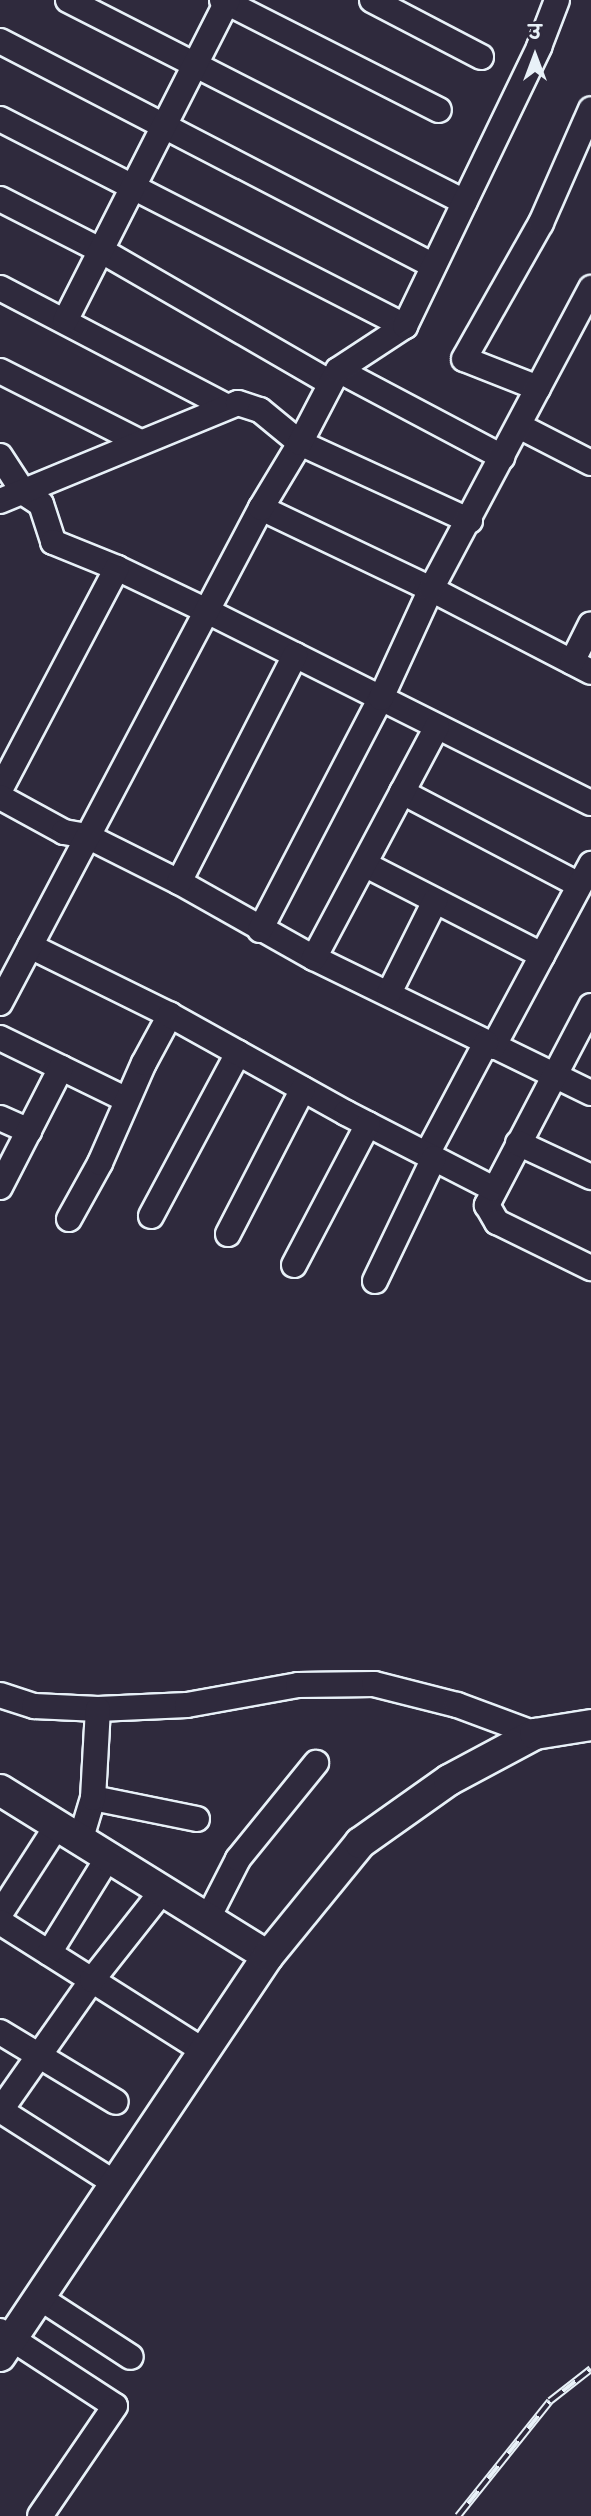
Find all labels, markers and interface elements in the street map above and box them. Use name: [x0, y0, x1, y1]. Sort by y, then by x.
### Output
north arrow: [500, 21, 570, 91]
text: उ: [529, 21, 541, 48]

